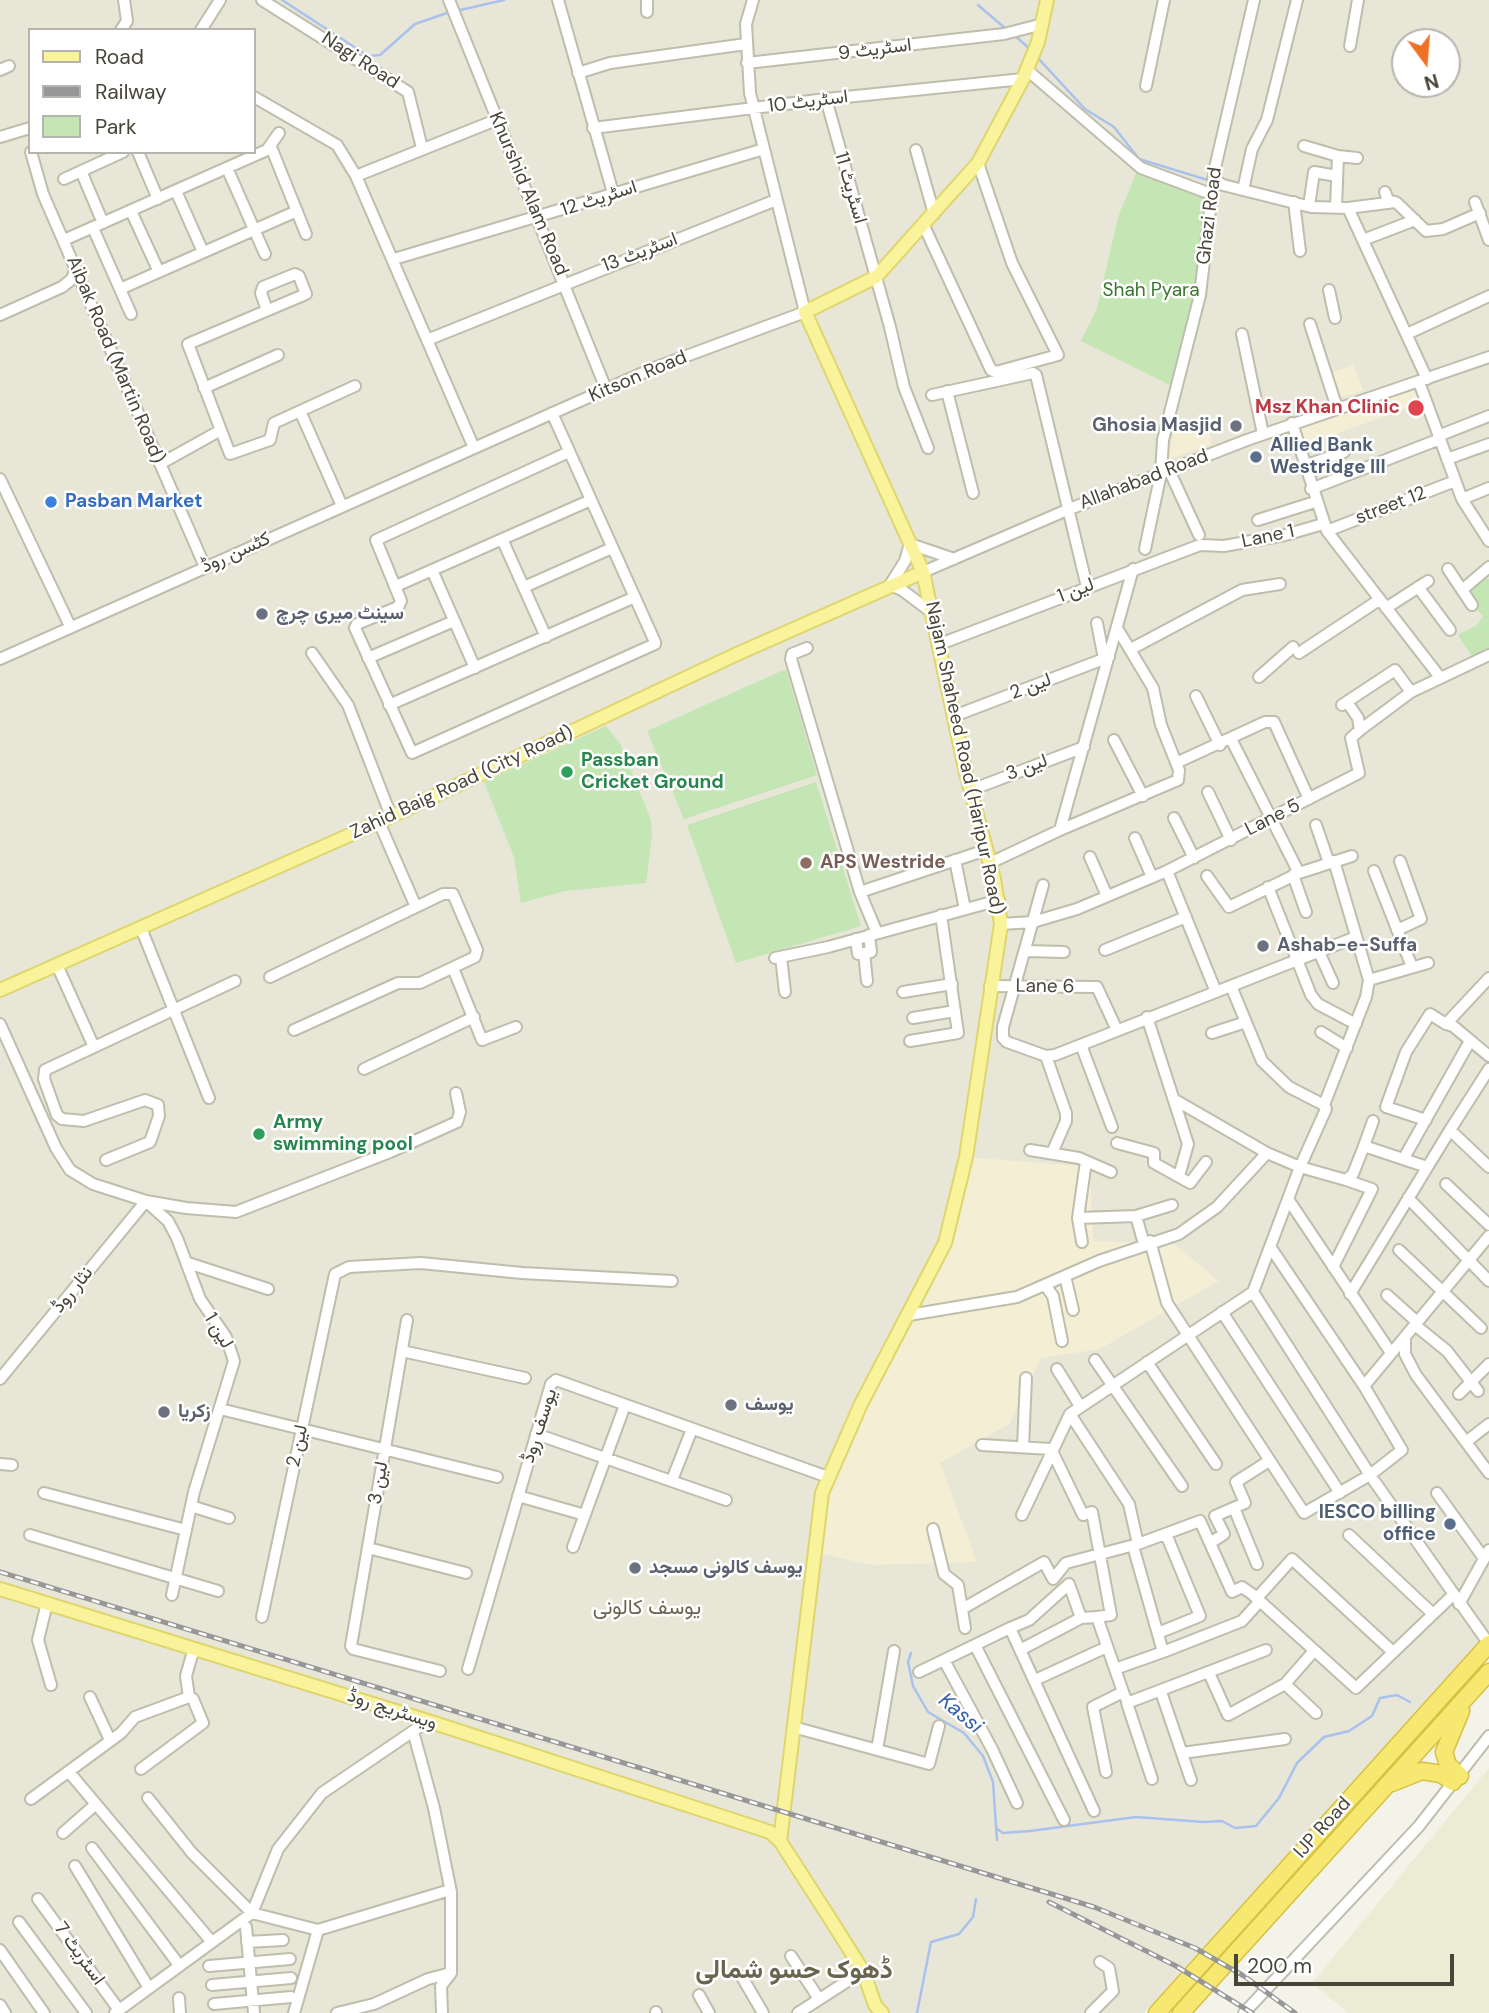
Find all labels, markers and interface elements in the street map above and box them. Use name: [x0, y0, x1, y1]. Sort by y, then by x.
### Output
street label: Nagi Road: [317, 27, 403, 95]
legend: [28, 28, 256, 154]
north arrow: [1391, 28, 1461, 98]
street label: اسٹریٹ 9: [837, 34, 913, 66]
text: Road: [95, 43, 144, 71]
text: N: [1421, 68, 1441, 96]
text: Railway: [95, 78, 167, 106]
street label: اسٹریٹ 10: [767, 86, 849, 118]
street label: Khurshid Alam Road: [483, 109, 573, 279]
text: Park: [95, 113, 136, 141]
street label: اسٹریٹ 11: [829, 149, 871, 227]
street label: Ghazi Road: [1193, 166, 1227, 266]
street label: اسٹریٹ 12: [558, 176, 640, 222]
street label: اسٹریٹ 13: [599, 228, 681, 278]
street label: Aibak Road (Martin Road): [61, 253, 169, 467]
park label: Shah Pyara: [1103, 280, 1199, 302]
street label: Kitson Road: [586, 346, 690, 408]
place label: Msz Khan Clinic: [1255, 397, 1400, 419]
marker: Msz Khan Clinic: [1406, 398, 1426, 418]
place label: Ghosia Masjid: [1092, 415, 1222, 437]
marker: Ghosia Masjid: [1228, 418, 1244, 434]
place label: Allied Bank Westridge III: [1270, 435, 1386, 479]
street label: Allahabad Road: [1076, 445, 1212, 515]
marker: Allied Bank Westridge III: [1248, 449, 1264, 465]
street label: street 12: [1352, 482, 1430, 530]
place label: Pasban Market: [65, 491, 203, 513]
marker: Pasban Market: [43, 494, 59, 510]
street label: Lane 1: [1240, 520, 1296, 554]
street label: کٹسن روڈ: [198, 528, 274, 578]
street label: لین 1: [1054, 574, 1098, 608]
street label: Najam Shaheed Road (Haripur Road): [920, 599, 1008, 917]
place label: سینٹ میری چرچ: [276, 603, 404, 625]
marker: سینٹ میری چرچ: [254, 606, 270, 622]
street label: لین 2: [1007, 669, 1055, 705]
street label: Zahid Baig Road (City Road): [347, 721, 577, 845]
place label: Passban Cricket Ground: [581, 750, 724, 794]
street label: لین 3: [1003, 750, 1051, 786]
marker: Passban Cricket Ground: [559, 764, 575, 780]
street label: Lane 5: [1242, 795, 1304, 841]
place label: APS Westride: [820, 852, 946, 874]
marker: APS Westride: [798, 855, 814, 871]
place label: Ashab-e-Suffa: [1277, 935, 1417, 957]
marker: Ashab-e-Suffa: [1255, 938, 1271, 954]
street label: Lane 6: [1015, 975, 1075, 999]
place label: Army swimming pool: [273, 1112, 413, 1156]
marker: Army swimming pool: [251, 1126, 267, 1142]
street label: نثار روڈ: [47, 1262, 99, 1318]
street label: لین 1: [199, 1309, 237, 1353]
street label: یوسف روڈ: [517, 1386, 563, 1466]
place label: یوسف: [745, 1394, 794, 1416]
marker: یوسف: [723, 1397, 739, 1413]
place label: زکریا: [178, 1401, 211, 1423]
marker: زکریا: [156, 1404, 172, 1420]
street label: لین 2: [282, 1423, 314, 1469]
street label: لین 3: [364, 1460, 394, 1506]
place label: IESCO billing office: [1319, 1502, 1436, 1546]
marker: IESCO billing office: [1442, 1516, 1458, 1532]
place label: یوسف کالونی مسجد: [649, 1557, 803, 1579]
marker: یوسف کالونی مسجد: [627, 1560, 643, 1576]
district label: یوسف کالونی: [593, 1595, 701, 1621]
street label: ویسٹریج روڈ: [344, 1685, 440, 1735]
water label: Kassi: [933, 1688, 987, 1740]
street label: IJP Road: [1290, 1793, 1356, 1863]
street label: اسٹریٹ 7: [49, 1918, 109, 1990]
scale bar: [1237, 1940, 1458, 1984]
text: 200 m: [1247, 1952, 1312, 1980]
district label: ڈھوک حسو شمالی: [695, 1955, 893, 1987]

